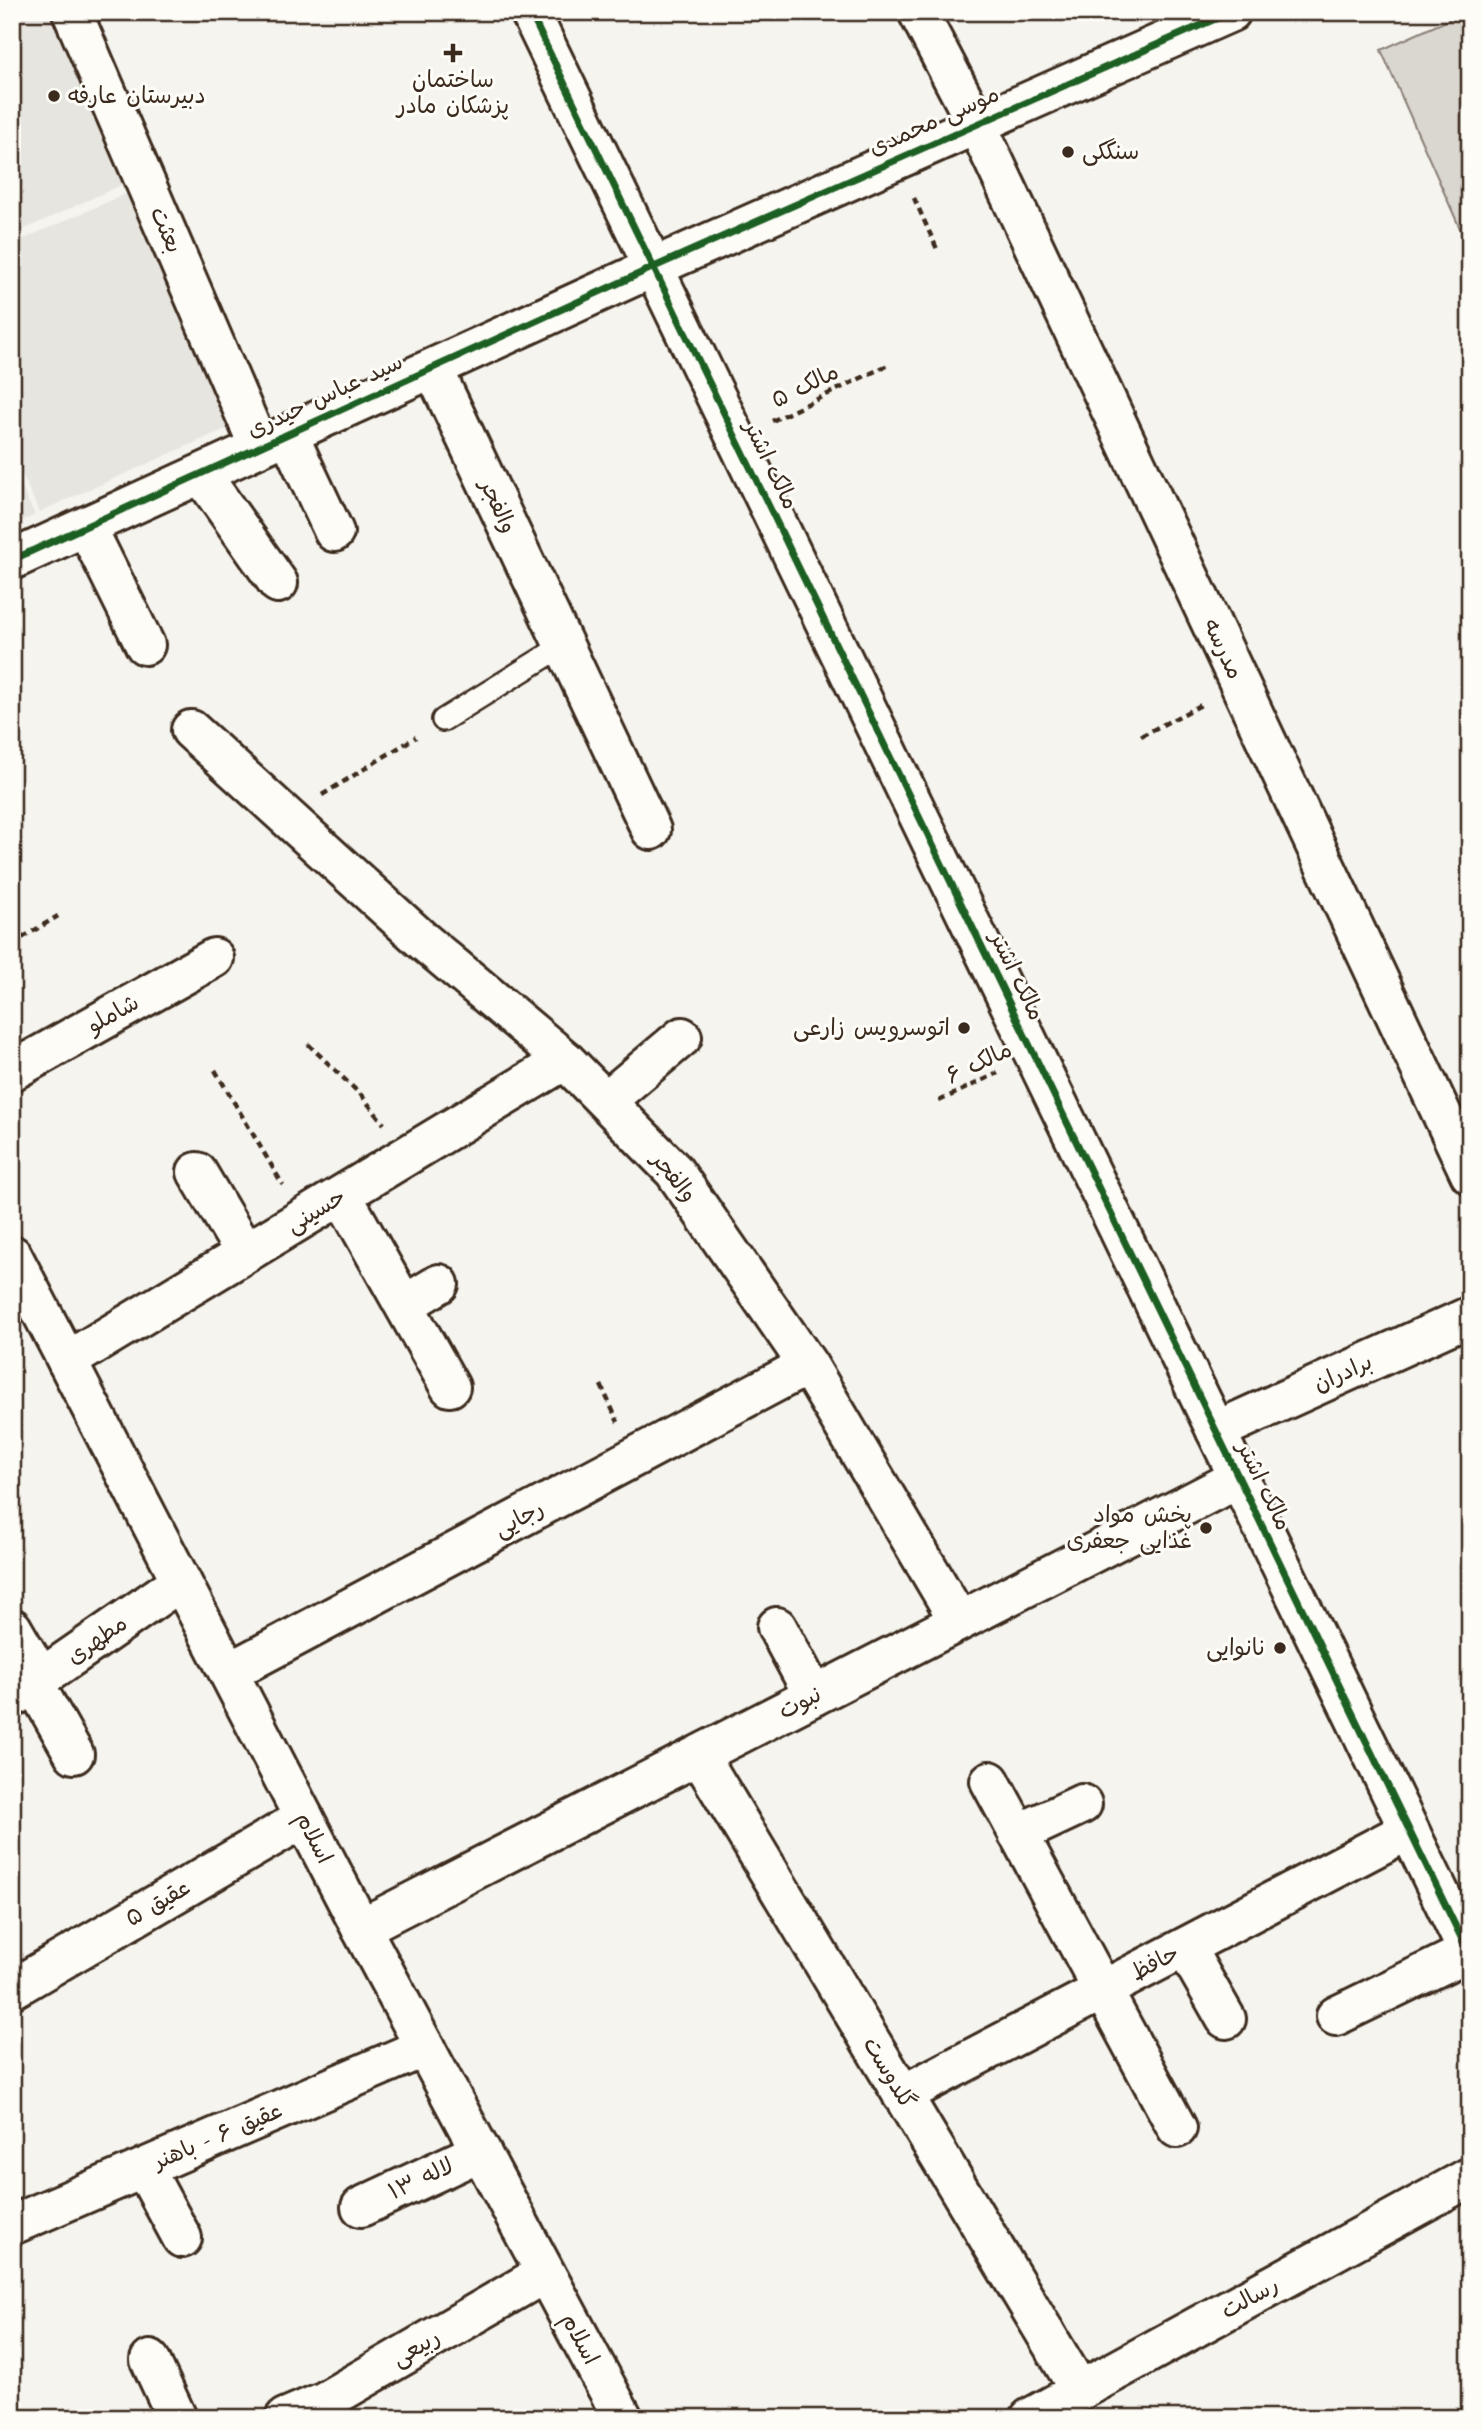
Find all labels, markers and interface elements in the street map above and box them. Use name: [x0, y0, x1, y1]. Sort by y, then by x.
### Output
marker: ساختمان پزشکان مادر: [443, 43, 463, 63]
place label: ساختمان پزشکان مادر: [395, 64, 509, 122]
street label: موسی محمدی: [864, 78, 1004, 164]
place label: دبیرستان عارفه: [68, 80, 206, 112]
marker: دبیرستان عارفه: [46, 88, 62, 104]
place label: سنگکی: [1082, 136, 1139, 168]
marker: سنگکی: [1060, 144, 1076, 160]
street label: بعثت: [142, 202, 190, 258]
street label: سید عباس حیدری: [242, 346, 408, 446]
street label: مالک ۵: [766, 356, 844, 416]
street label: مالک اشتر: [735, 413, 806, 515]
street label: والفجر: [471, 472, 525, 539]
street label: مدرسه: [1195, 613, 1251, 685]
street label: مالک اشتر: [981, 924, 1052, 1026]
street label: شاملو: [80, 987, 145, 1042]
place label: اتوسرویس زارعی: [793, 1012, 950, 1044]
marker: اتوسرویس زارعی: [956, 1020, 972, 1036]
street label: مالک ۶: [941, 1034, 1017, 1092]
street label: والفجر: [642, 1143, 704, 1209]
street label: حسینی: [280, 1181, 352, 1241]
street label: برادران: [1309, 1346, 1377, 1400]
street label: مالک اشتر: [1228, 1434, 1299, 1536]
street label: رجایی: [489, 1493, 549, 1545]
place label: پخش مواد غذایی جعفری: [1067, 1499, 1192, 1557]
marker: پخش مواد غذایی جعفری: [1198, 1520, 1214, 1536]
street label: مطهری: [60, 1608, 134, 1672]
place label: نانوایی: [1206, 1632, 1266, 1664]
marker: نانوایی: [1272, 1640, 1288, 1656]
street label: نبوت: [773, 1679, 827, 1727]
street label: اسلام: [287, 1807, 341, 1870]
street label: عقیق ۵: [120, 1872, 196, 1934]
street label: حافظ: [1125, 1937, 1185, 1989]
street label: گلدوست: [855, 2031, 923, 2115]
street label: عقیق ۶ - باهنر: [147, 2094, 287, 2178]
street label: لاله ۱۳: [383, 2150, 459, 2208]
street label: رسالت: [1215, 2269, 1285, 2327]
street label: اسلام: [552, 2307, 607, 2371]
street label: ربیعی: [386, 2321, 446, 2375]

